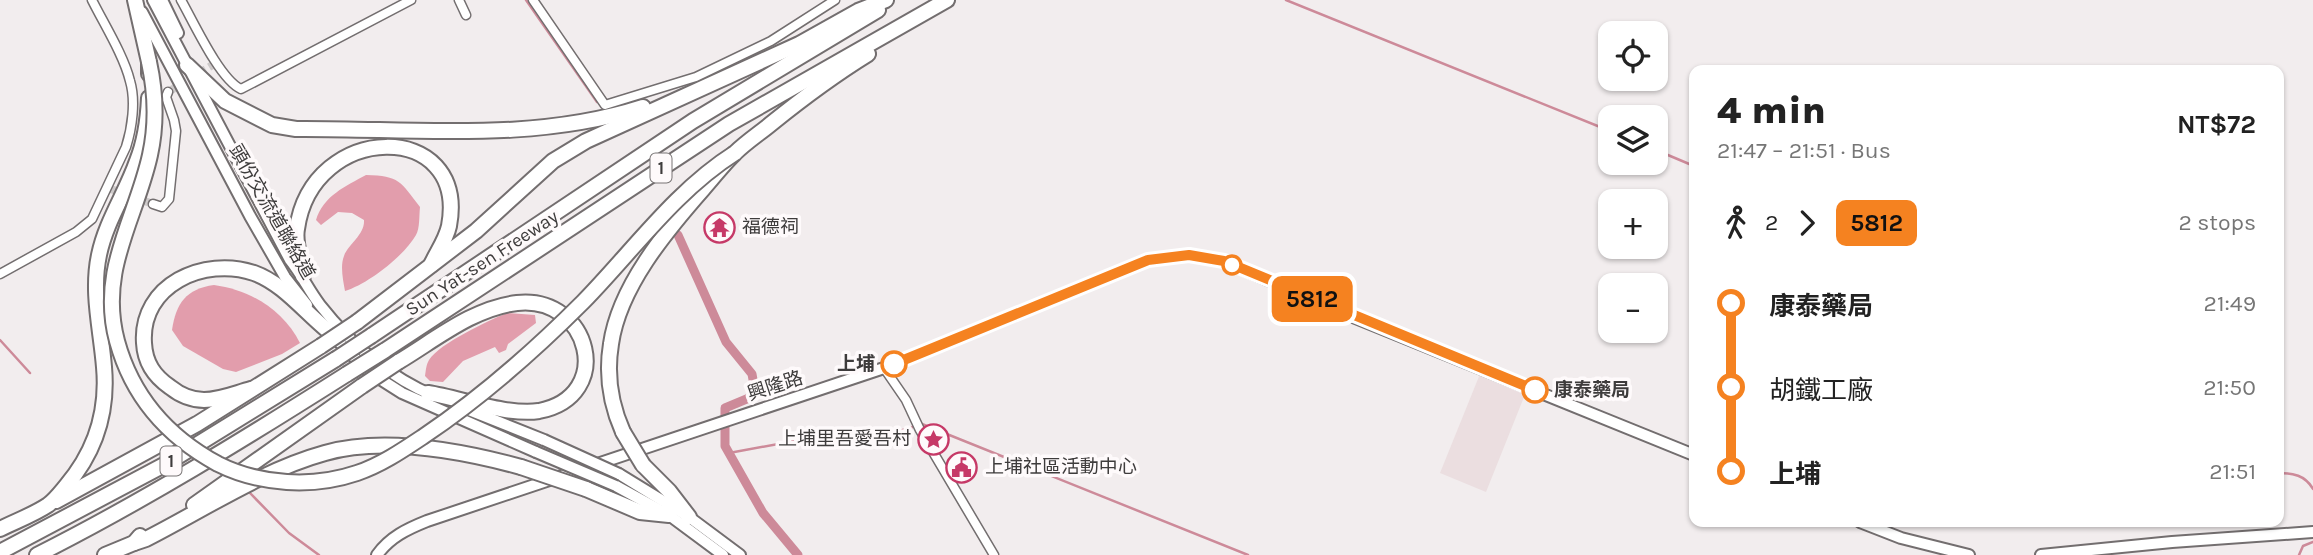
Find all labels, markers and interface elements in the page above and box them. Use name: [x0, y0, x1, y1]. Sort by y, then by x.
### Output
map controls: [1598, 21, 1668, 343]
button: locate: [1598, 21, 1668, 91]
text: 4 min: [1717, 88, 1826, 133]
button: layers: [1598, 105, 1668, 175]
text: NT$72: [2177, 109, 2256, 140]
text: 21:47 – 21:51 · Bus: [1717, 137, 1891, 164]
street label: 頭份交流道聯絡道: [224, 141, 320, 283]
road number: 1: [650, 154, 672, 182]
button: +: [1598, 189, 1668, 259]
icon: walk: [1717, 204, 1755, 242]
icon: forward: [1788, 204, 1826, 242]
street label: Sun Yat-sen Freeway: [402, 205, 563, 321]
text: 2: [1765, 209, 1778, 236]
text: 5812: [1850, 209, 1903, 237]
text: 2 stops: [2178, 209, 2256, 236]
temple icon: 福德祠: [702, 210, 736, 244]
place label: 福德祠: [742, 216, 799, 238]
unlabelled marker: [1222, 255, 1242, 275]
button: −: [1598, 273, 1668, 343]
line badge: 5812: [1263, 276, 1361, 322]
text: 5812: [1286, 285, 1338, 313]
text: 21:49: [2204, 290, 2256, 317]
text: 康泰藥局: [1769, 291, 1873, 322]
marker: 上埔: [881, 351, 907, 377]
place label: 上埔: [837, 353, 875, 375]
street label: 興隆路: [744, 367, 806, 405]
text: 21:50: [2203, 374, 2256, 401]
text: 胡鐵工廠: [1769, 375, 1873, 406]
marker: 康泰藥局: [1522, 377, 1548, 403]
place label: 康泰藥局: [1554, 379, 1630, 401]
place icon: 上埔里吾愛吾村: [917, 422, 951, 456]
place label: 上埔里吾愛吾村: [778, 428, 911, 450]
road number: 1: [160, 447, 182, 476]
public building icon: 上埔社區活動中心: [945, 450, 979, 484]
place label: 上埔社區活動中心: [985, 456, 1137, 478]
text: 21:51: [2209, 458, 2256, 485]
text: 上埔: [1769, 459, 1821, 490]

